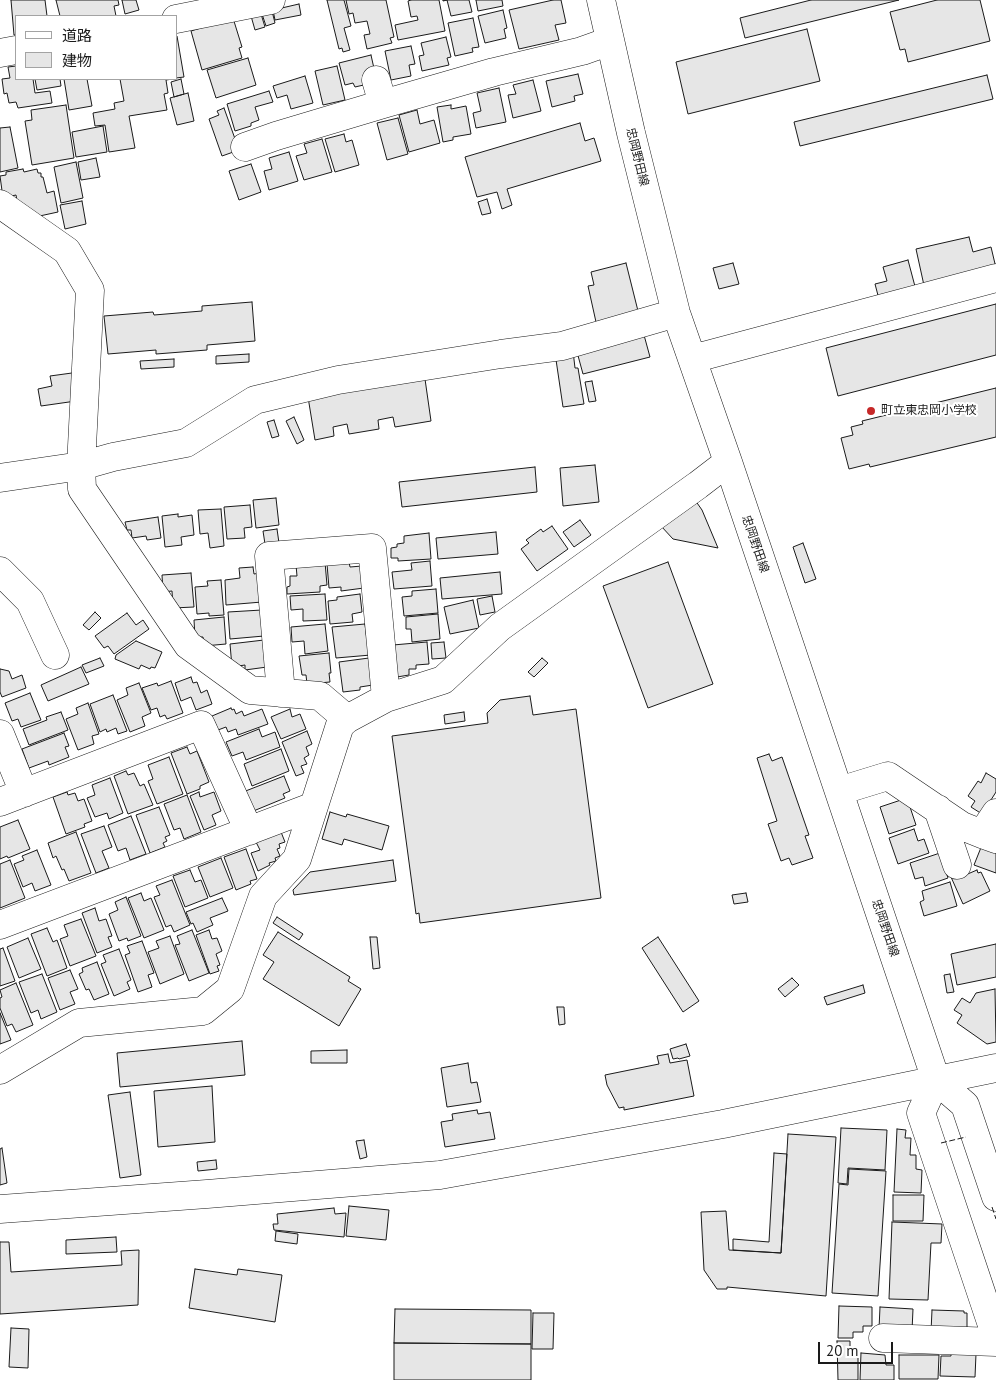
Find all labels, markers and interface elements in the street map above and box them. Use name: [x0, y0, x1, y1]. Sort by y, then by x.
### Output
legend: [15, 15, 178, 80]
text: 道路: [62, 26, 92, 45]
text: 建物: [62, 51, 92, 70]
street label: 忠岡野田線: [623, 126, 651, 188]
place label: 町立東忠岡小学校: [881, 404, 977, 418]
marker: 町立東忠岡小学校: [865, 405, 877, 417]
street label: 忠岡野田線: [738, 513, 772, 575]
street label: 忠岡野田線: [868, 897, 902, 959]
scale bar: [821, 1332, 896, 1364]
text: 20 m: [826, 1341, 859, 1360]

